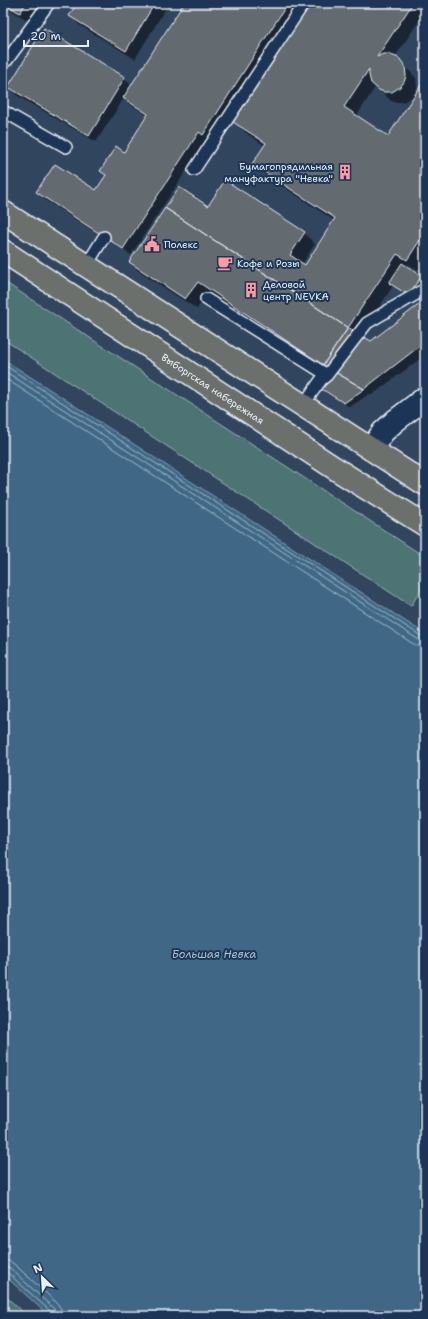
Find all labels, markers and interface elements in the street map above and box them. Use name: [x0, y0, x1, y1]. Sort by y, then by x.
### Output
scale bar: [24, 22, 88, 48]
text: 20 m: [30, 28, 61, 44]
place label: Бумагопрядильная мануфактура "Невка": [224, 160, 333, 185]
building icon: Бумагопрядильная мануфактура "Невка": [336, 163, 354, 181]
public building icon: Полекс: [143, 235, 161, 253]
place label: Полекс: [164, 238, 198, 251]
cafe icon: Кофе и Розы: [216, 254, 234, 272]
place label: Кофе и Розы: [237, 257, 300, 270]
place label: Деловой центр NEVKA: [263, 278, 329, 303]
building icon: Деловой центр NEVKA: [242, 281, 260, 299]
street label: Выборгская набережная: [159, 350, 267, 427]
water label: Большая Невка: [172, 947, 257, 962]
north arrow: [22, 1257, 62, 1297]
text: N: [31, 1260, 45, 1277]

